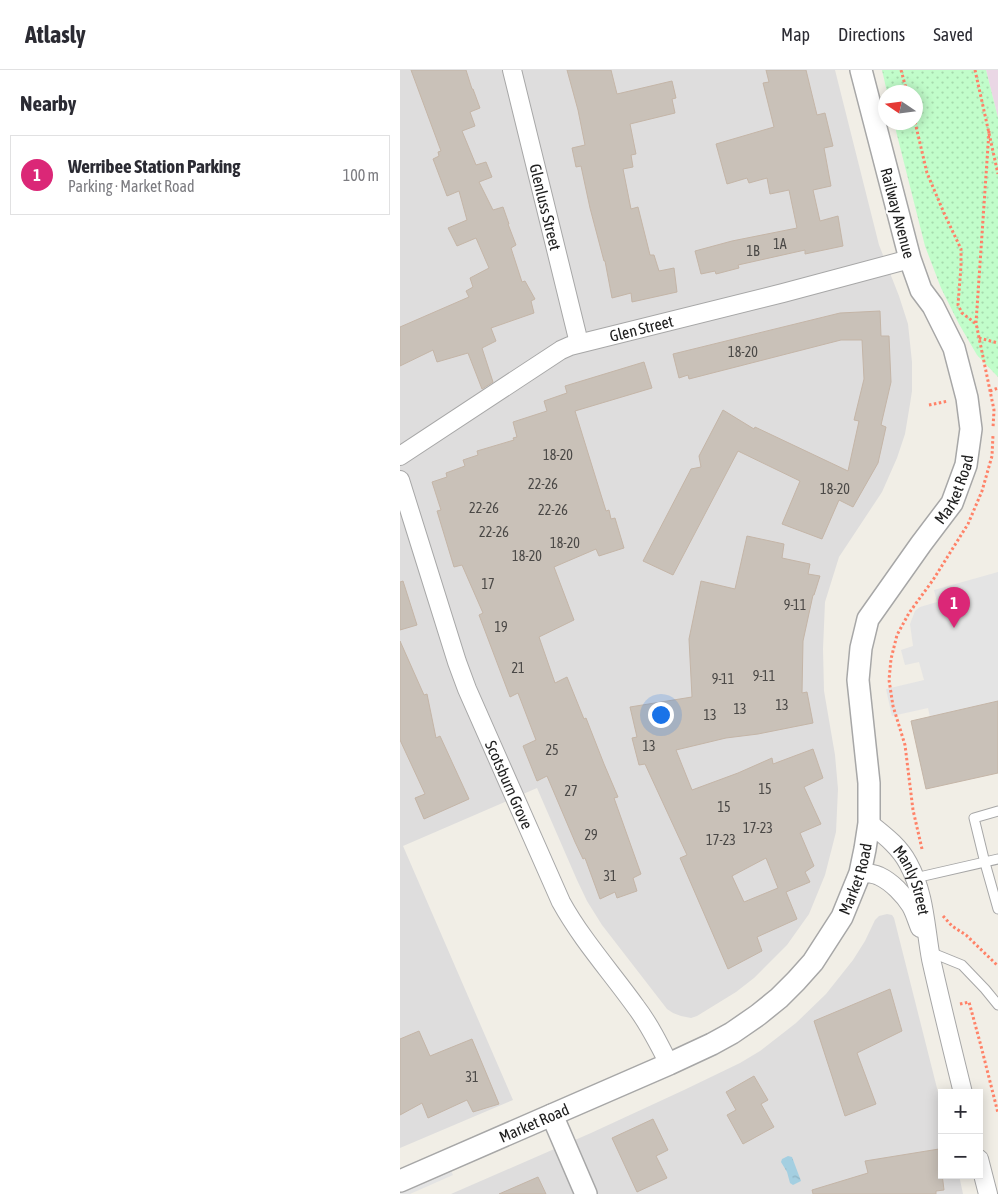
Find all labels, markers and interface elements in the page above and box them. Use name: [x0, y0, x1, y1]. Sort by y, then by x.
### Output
text: Atlasly: [25, 21, 86, 48]
text: Map: [781, 24, 810, 45]
text: Directions: [838, 24, 905, 45]
text: Saved: [933, 24, 973, 45]
north arrow: [878, 85, 923, 130]
text: Nearby: [20, 91, 76, 115]
text: Werribee Station Parking: [68, 155, 240, 177]
street label: Glenluss Street: [526, 162, 565, 252]
text: 1: [33, 166, 41, 184]
text: 100 m: [343, 166, 379, 184]
street label: Railway Avenue: [876, 166, 919, 261]
text: Parking · Market Road: [68, 177, 195, 195]
house number: 1A: [773, 236, 787, 252]
house number: 1B: [746, 243, 760, 259]
street label: Glen Street: [608, 312, 675, 345]
house number: 18-20: [728, 344, 758, 360]
house number: 18-20: [543, 447, 573, 463]
street label: Market Road: [931, 454, 976, 527]
house number: 22-26: [528, 476, 558, 492]
house number: 18-20: [820, 481, 850, 497]
house number: 22-26: [469, 500, 499, 516]
house number: 22-26: [538, 502, 568, 518]
house number: 22-26: [479, 524, 509, 540]
house number: 18-20: [550, 535, 580, 551]
house number: 18-20: [512, 548, 542, 564]
house number: 17: [481, 576, 495, 592]
pin: 1: [938, 587, 970, 628]
house number: 9-11: [784, 597, 806, 613]
house number: 19: [494, 619, 508, 635]
house number: 21: [511, 660, 525, 676]
house number: 9-11: [753, 668, 775, 684]
house number: 9-11: [712, 671, 734, 687]
house number: 13: [775, 697, 789, 713]
house number: 13: [733, 701, 747, 717]
your location: [648, 702, 674, 728]
house number: 13: [703, 707, 717, 723]
street label: Scotsburn Grove: [482, 738, 537, 832]
house number: 13: [642, 738, 656, 754]
house number: 25: [545, 742, 559, 758]
house number: 15: [758, 781, 772, 797]
house number: 27: [564, 783, 578, 799]
house number: 15: [717, 799, 731, 815]
house number: 17-23: [743, 820, 773, 836]
house number: 29: [584, 827, 598, 843]
house number: 17-23: [706, 832, 736, 848]
street label: Market Road: [835, 842, 875, 917]
street label: Manly Street: [890, 842, 933, 917]
house number: 31: [603, 868, 617, 884]
house number: 31: [465, 1069, 479, 1085]
map controls: [938, 1089, 983, 1179]
button: +: [938, 1089, 983, 1134]
street label: Market Road: [496, 1100, 572, 1146]
button: −: [938, 1134, 983, 1179]

